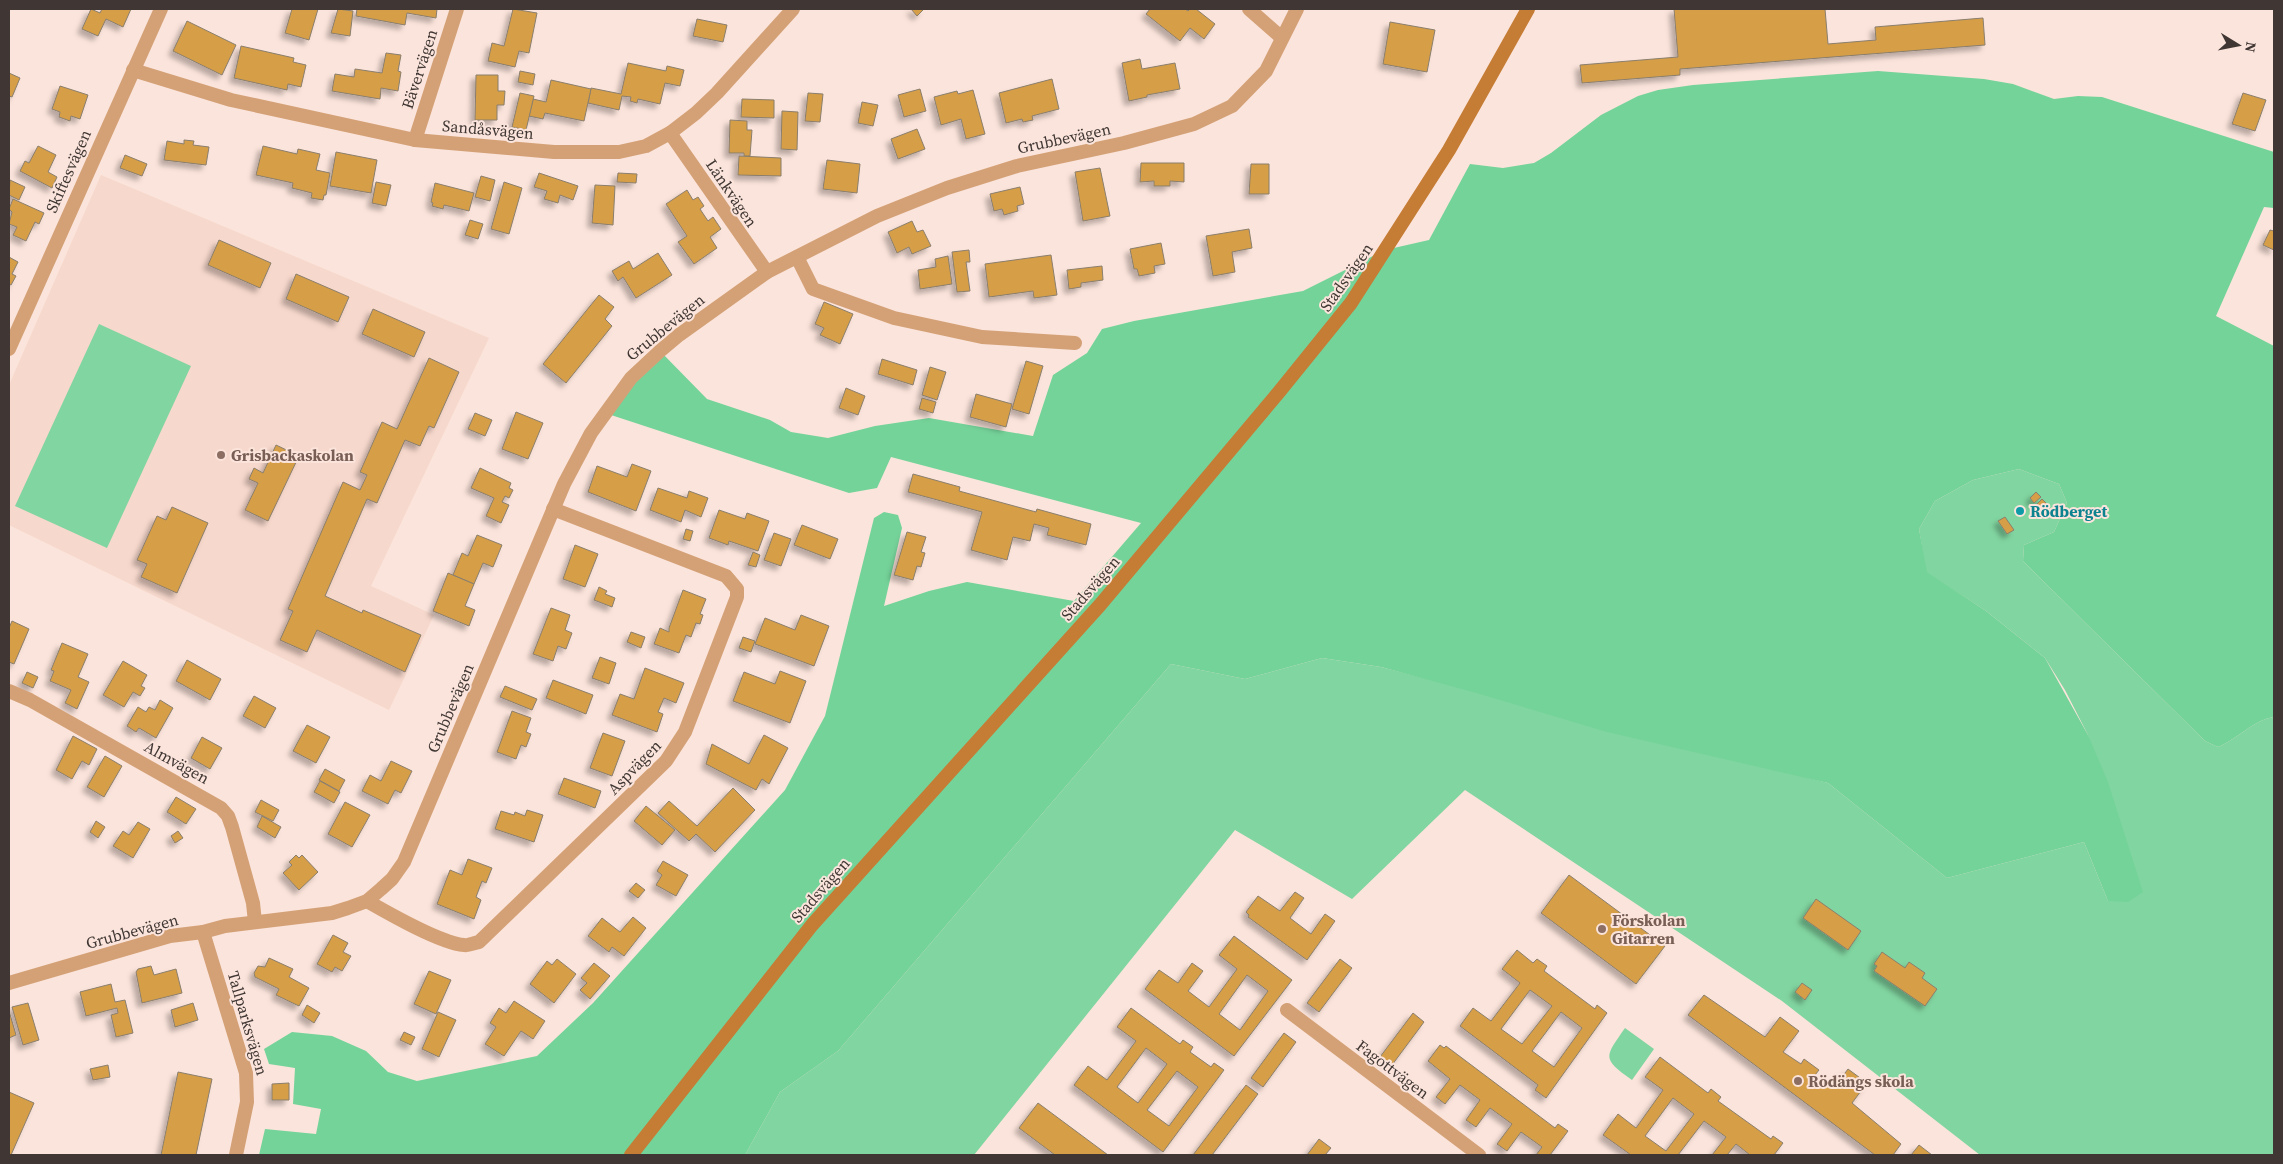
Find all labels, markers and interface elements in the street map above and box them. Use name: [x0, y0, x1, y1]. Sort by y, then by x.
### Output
north arrow: [2213, 20, 2263, 70]
street label: Bävervägen: [396, 26, 442, 112]
text: N: [2240, 40, 2262, 54]
street label: Sandåsvägen: [441, 114, 535, 144]
street label: Grubbevägen: [1015, 117, 1113, 159]
street label: Skiftesvägen: [40, 126, 96, 216]
street label: Länkvägen: [701, 155, 763, 232]
street label: Stadsvägen: [1314, 238, 1378, 316]
street label: Grubbevägen: [621, 288, 709, 365]
place label: Grisbackaskolan: [231, 444, 354, 466]
marker: Grisbackaskolan: [215, 449, 227, 461]
place label: Rödberget: [2030, 500, 2107, 522]
marker: Rödberget: [2014, 505, 2026, 517]
street label: Stadsvägen: [1056, 551, 1124, 625]
street label: Grubbevägen: [421, 660, 479, 756]
street label: Aspvägen: [602, 734, 666, 799]
street label: Almvägen: [141, 735, 214, 789]
street label: Stadsvägen: [786, 853, 854, 927]
street label: Grubbevägen: [83, 908, 181, 954]
place label: Förskolan Gitarren: [1612, 909, 1685, 949]
marker: Förskolan Gitarren: [1596, 923, 1608, 935]
street label: Tallparksvägen: [223, 968, 273, 1078]
street label: Fagottvägen: [1352, 1034, 1434, 1104]
place label: Rödängs skola: [1808, 1070, 1914, 1092]
marker: Rödängs skola: [1792, 1075, 1804, 1087]

